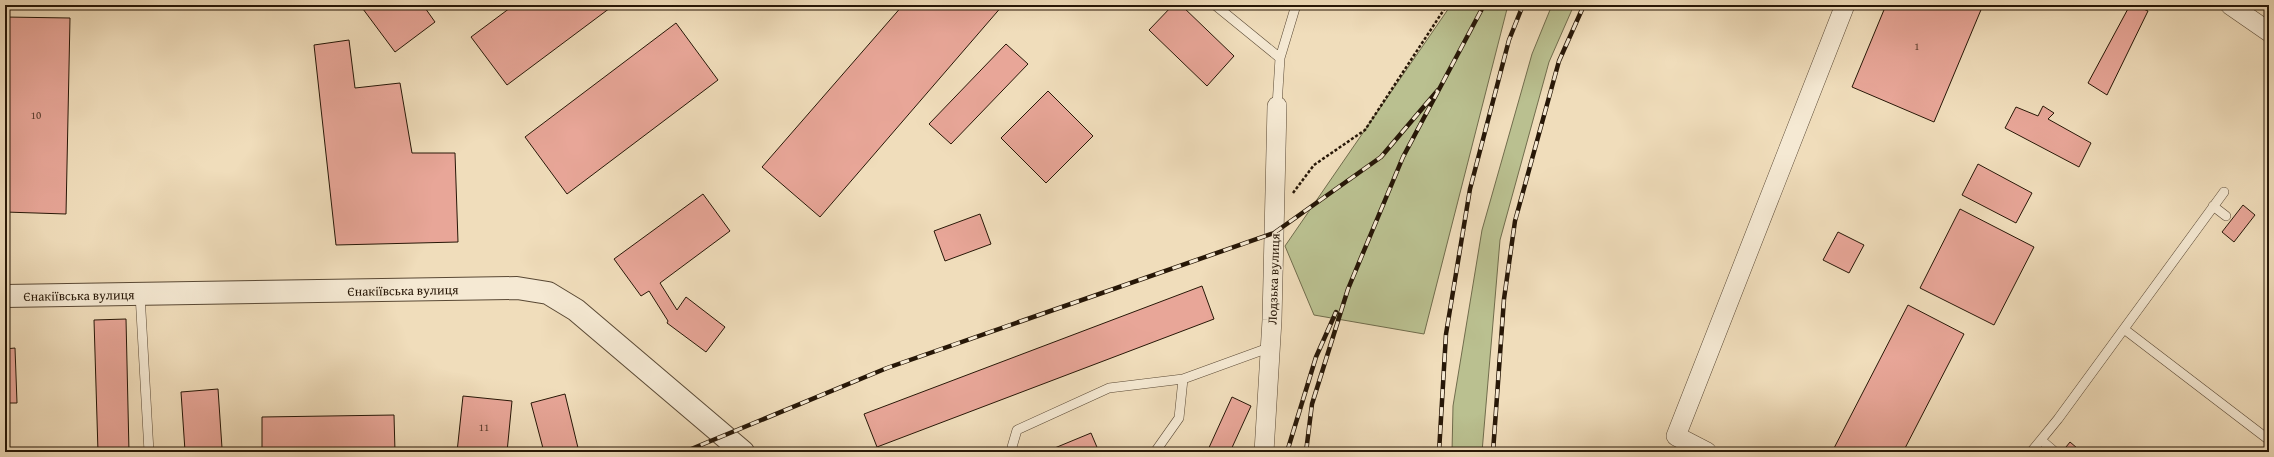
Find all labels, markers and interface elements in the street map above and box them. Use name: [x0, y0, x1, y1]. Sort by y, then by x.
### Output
house number: 1: [1914, 38, 1920, 54]
house number: 10: [31, 107, 41, 123]
street label: Лодзька вулиця: [1262, 233, 1285, 325]
street label: Єнакіївська вулиця: [347, 280, 459, 301]
street label: Єнакіївська вулиця: [23, 285, 135, 306]
house number: 11: [479, 419, 489, 435]

